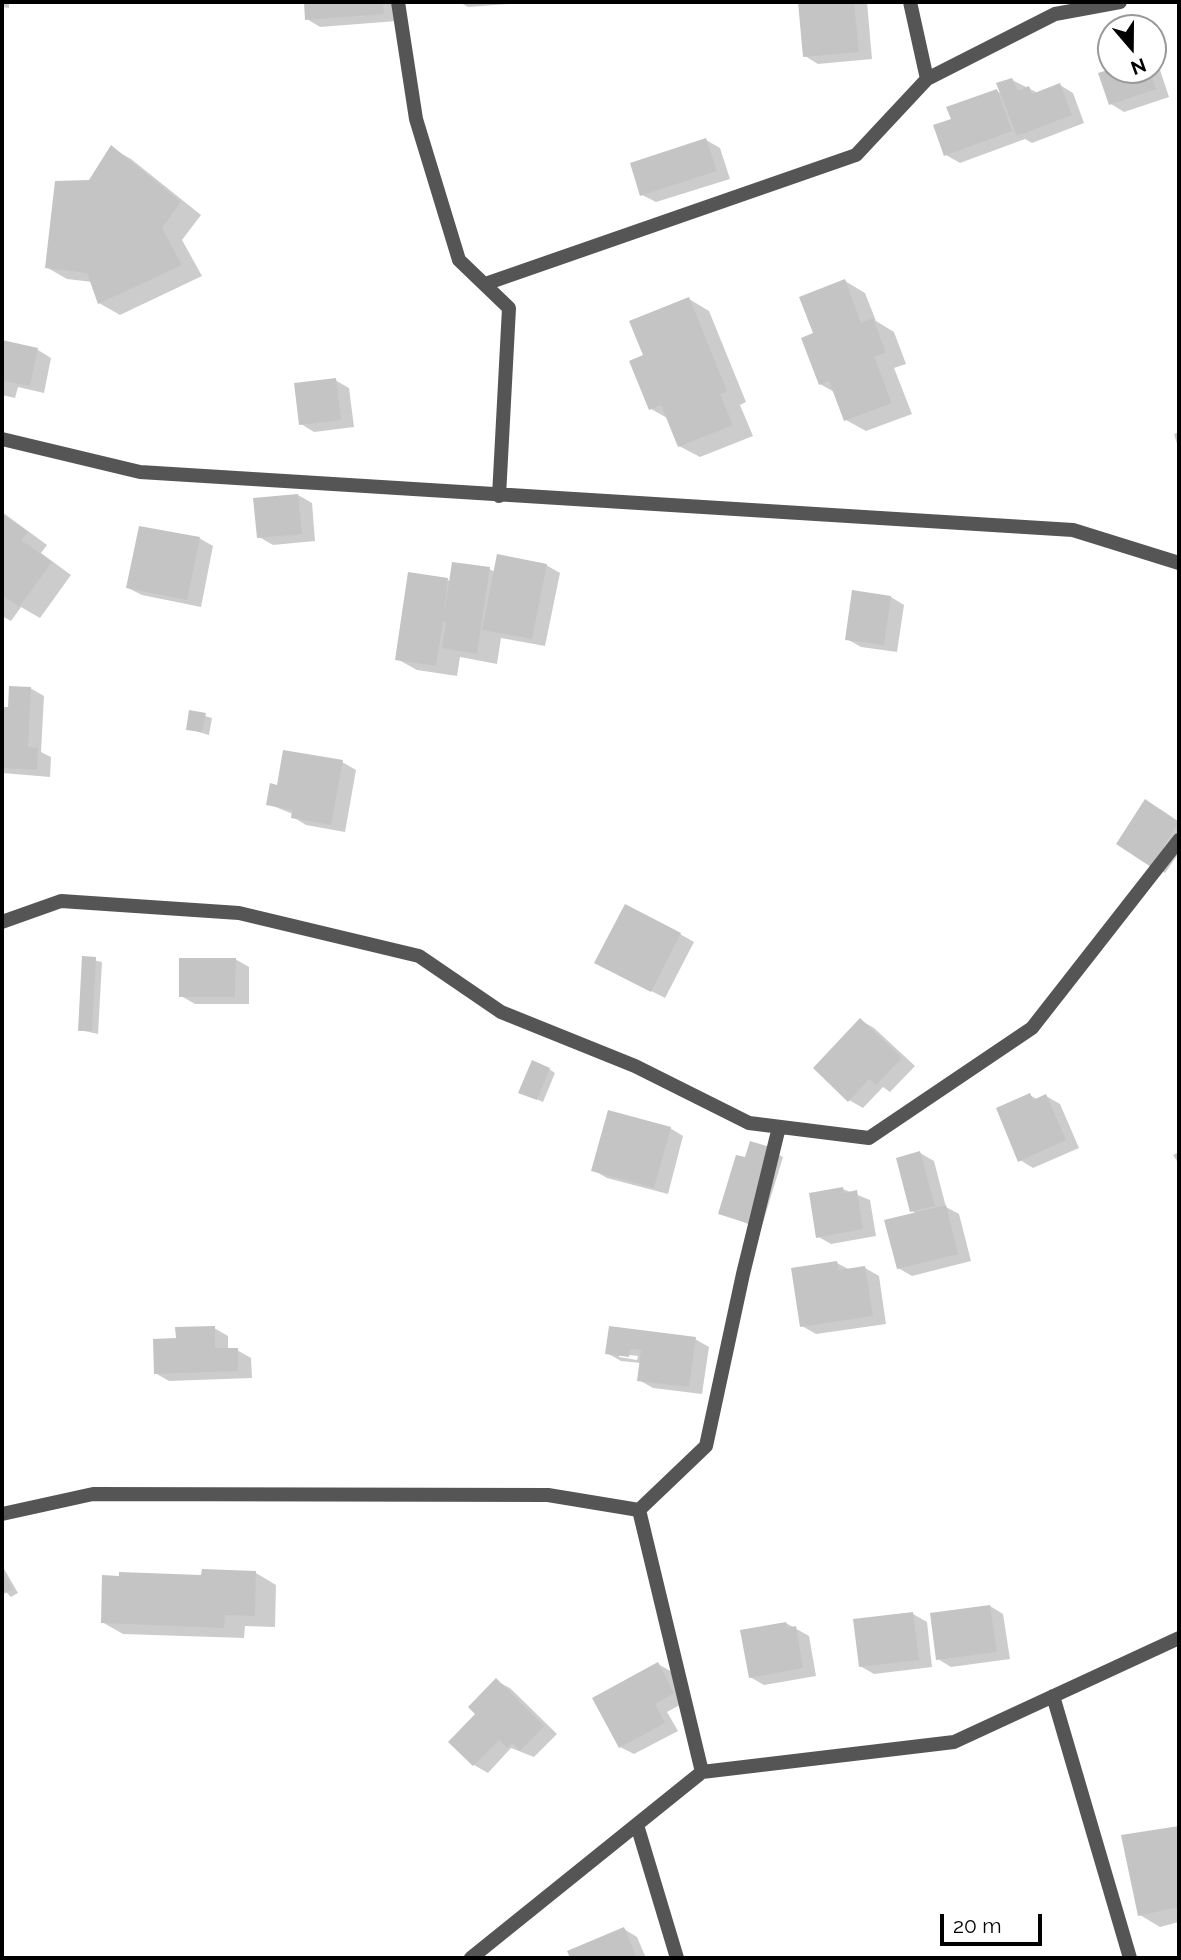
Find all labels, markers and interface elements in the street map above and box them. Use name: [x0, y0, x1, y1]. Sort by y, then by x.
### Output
north arrow: [1097, 14, 1167, 84]
text: N: [1128, 54, 1149, 80]
scale bar: [943, 1900, 1044, 1944]
text: 20 m: [953, 1913, 1001, 1938]

